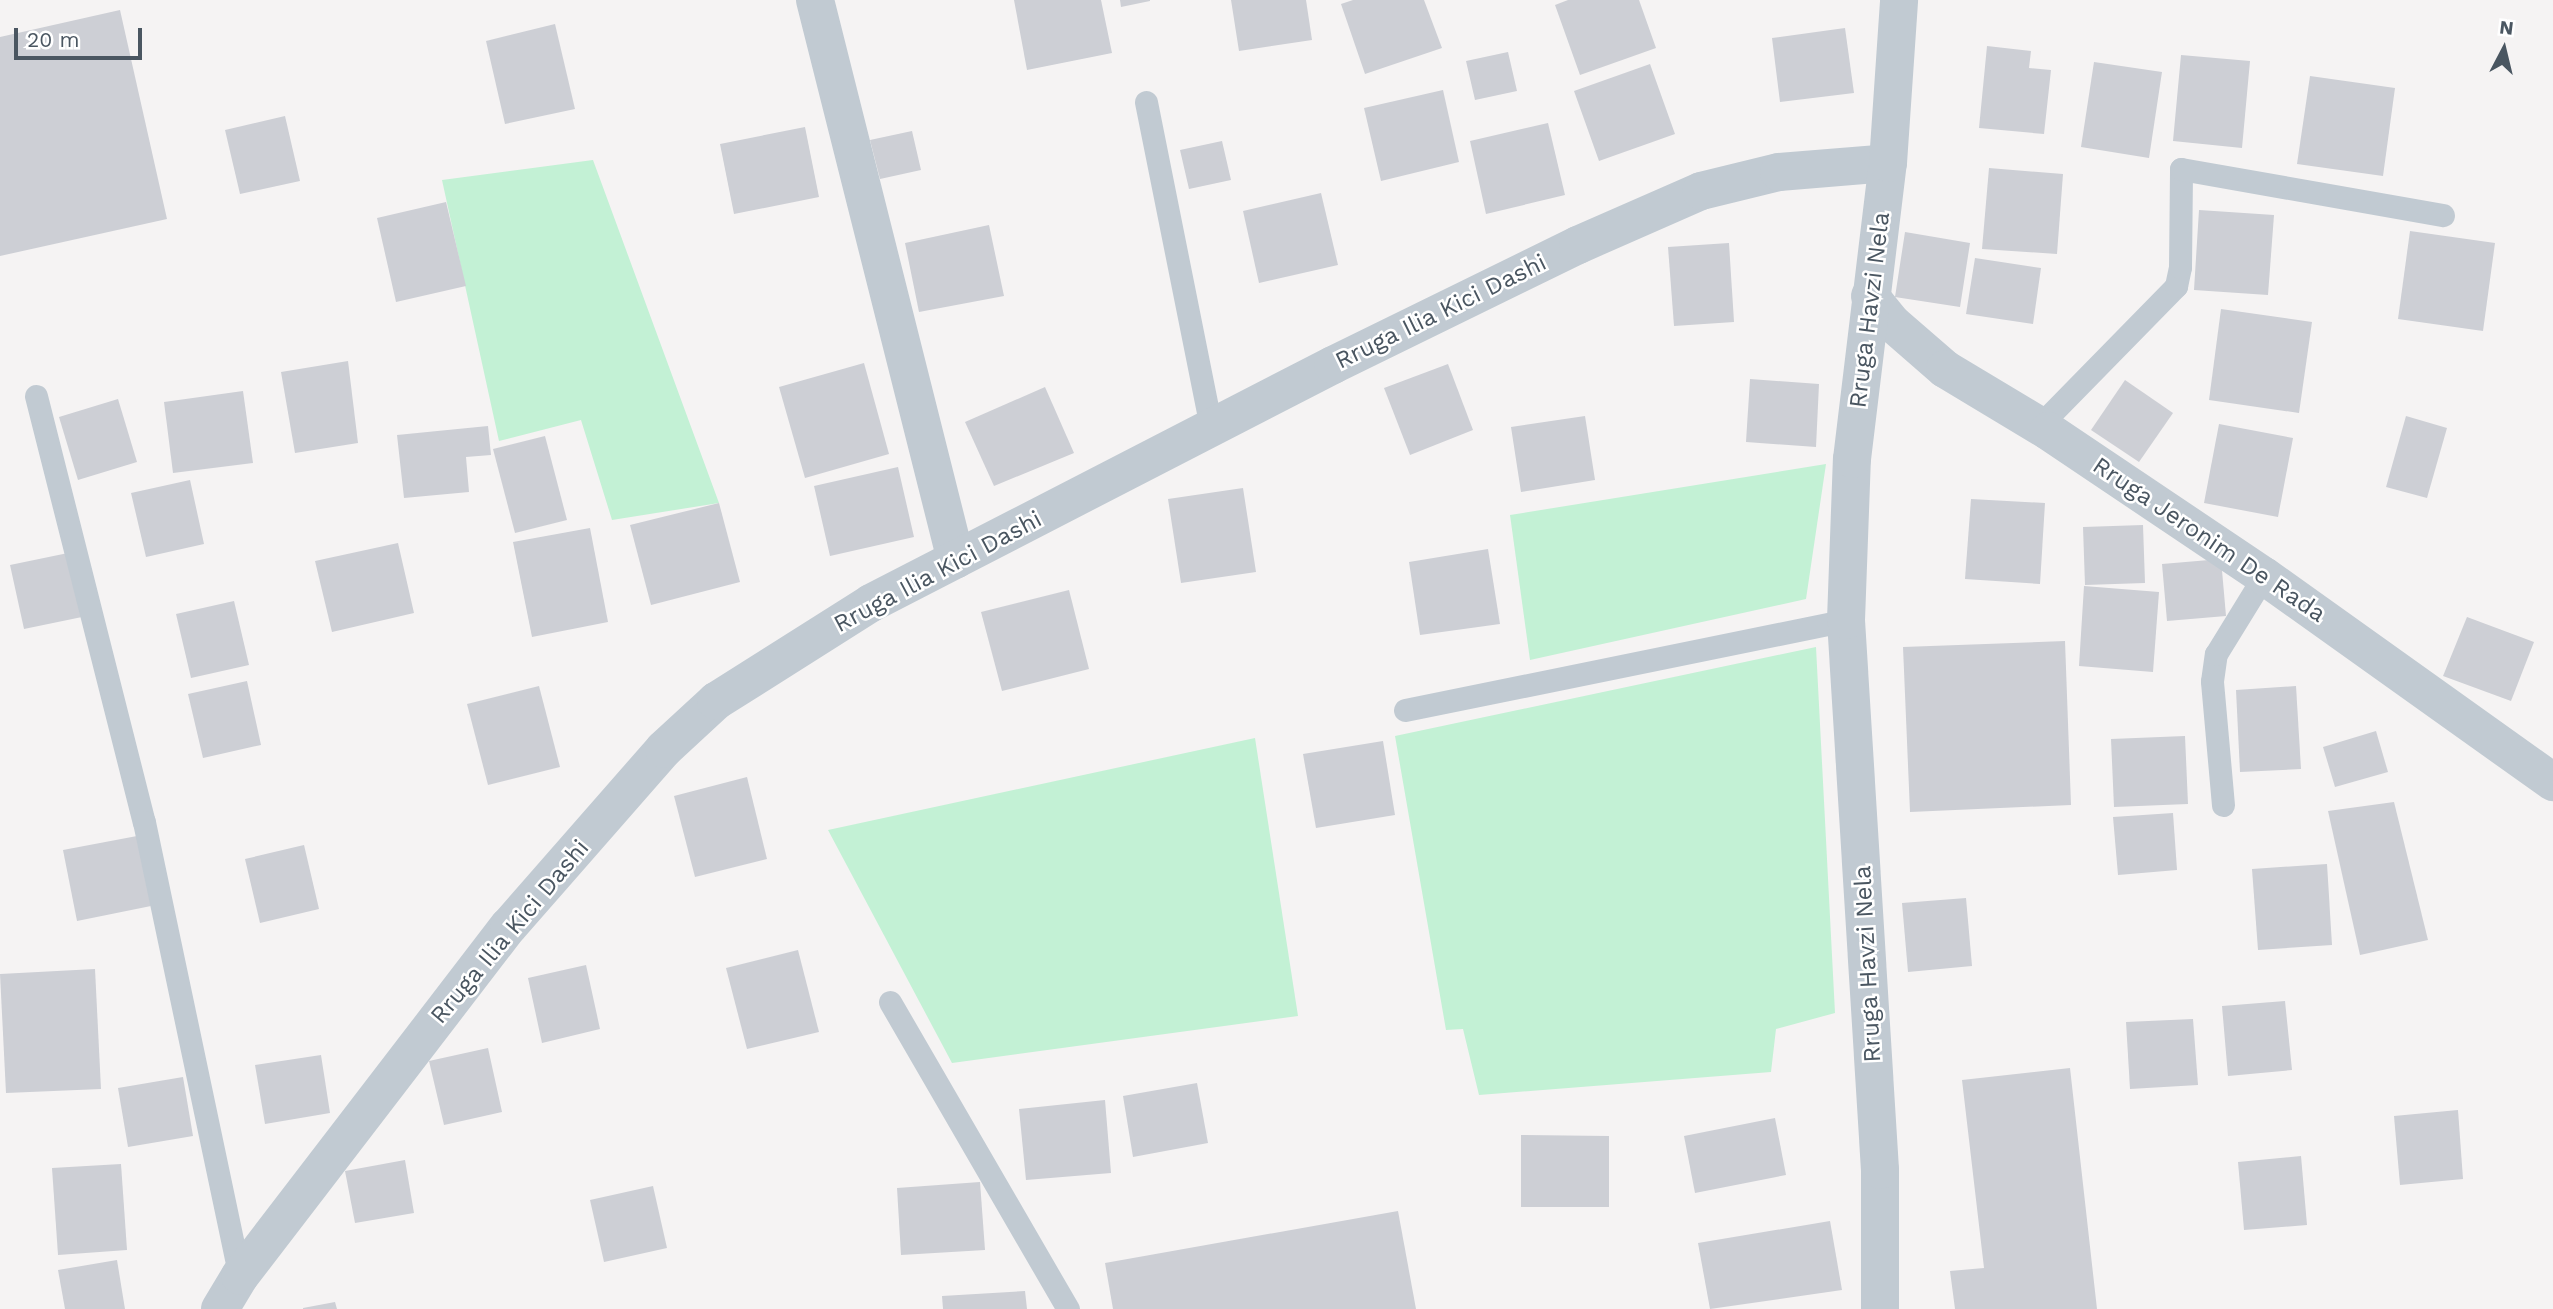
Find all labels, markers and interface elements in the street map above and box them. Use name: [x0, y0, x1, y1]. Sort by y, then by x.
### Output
scale bar: [18, 14, 145, 58]
north arrow: [2469, 14, 2539, 84]
text: N: [2498, 15, 2515, 40]
text: 20 m: [27, 27, 79, 52]
street label: Rruga Havzi Nela: [1844, 210, 1896, 410]
street label: Rruga Ilia Kici Dashi: [1330, 248, 1552, 376]
street label: Rruga Jeronim De Rada: [2087, 451, 2331, 629]
street label: Rruga Ilia Kici Dashi: [829, 505, 1047, 639]
street label: Rruga Ilia Kici Dashi: [424, 834, 596, 1030]
street label: Rruga Havzi Nela: [1848, 865, 1888, 1063]

